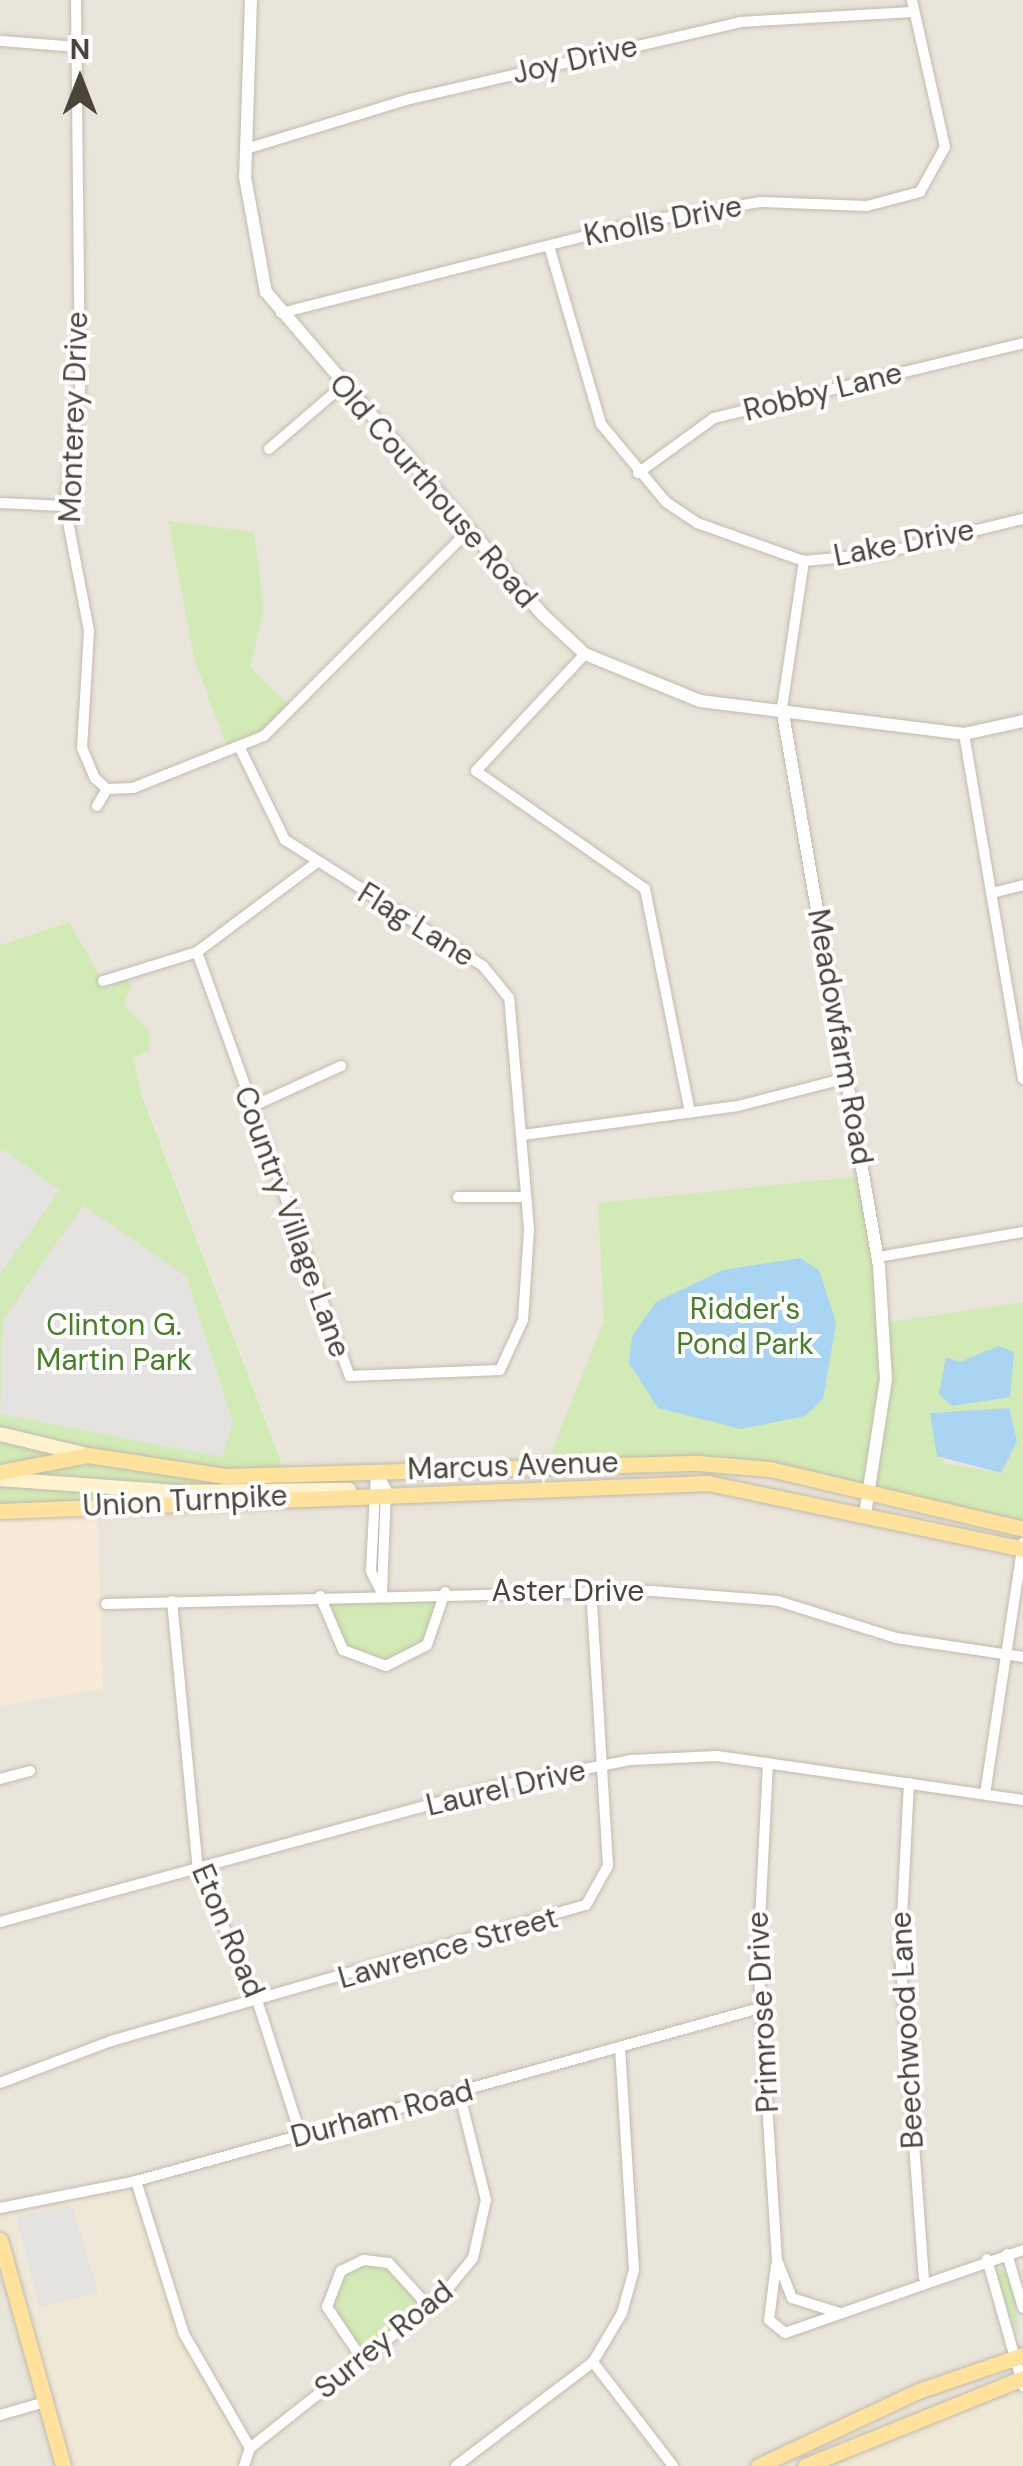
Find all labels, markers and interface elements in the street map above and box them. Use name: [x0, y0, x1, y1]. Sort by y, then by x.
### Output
street label: Joy Drive: [509, 28, 641, 92]
north arrow: [30, 30, 130, 130]
text: N: [70, 31, 90, 68]
street label: Knolls Drive: [581, 188, 745, 254]
street label: Monterey Drive: [52, 311, 96, 523]
street label: Robby Lane: [740, 355, 906, 429]
street label: Old Courthouse Road: [322, 367, 544, 615]
street label: Lake Drive: [831, 512, 977, 574]
street label: Flag Lane: [351, 875, 481, 975]
street label: Meadowfarm Road: [800, 906, 880, 1168]
street label: Country Village Lane: [226, 1082, 358, 1362]
park label: Ridder's Pond Park: [676, 1291, 814, 1362]
park label: Clinton G. Martin Park: [36, 1307, 192, 1378]
street label: Marcus Avenue: [407, 1444, 619, 1488]
street label: Union Turnpike: [82, 1478, 288, 1524]
street label: Aster Drive: [492, 1573, 644, 1609]
street label: Laurel Drive: [423, 1752, 589, 1824]
street label: Eton Road: [184, 1859, 272, 2003]
street label: Lawrence Street: [334, 1899, 562, 1997]
street label: Primrose Drive: [740, 1910, 786, 2114]
street label: Beechwood Lane: [883, 1910, 931, 2150]
street label: Durham Road: [287, 2072, 477, 2156]
street label: Surrey Road: [308, 2273, 460, 2407]

